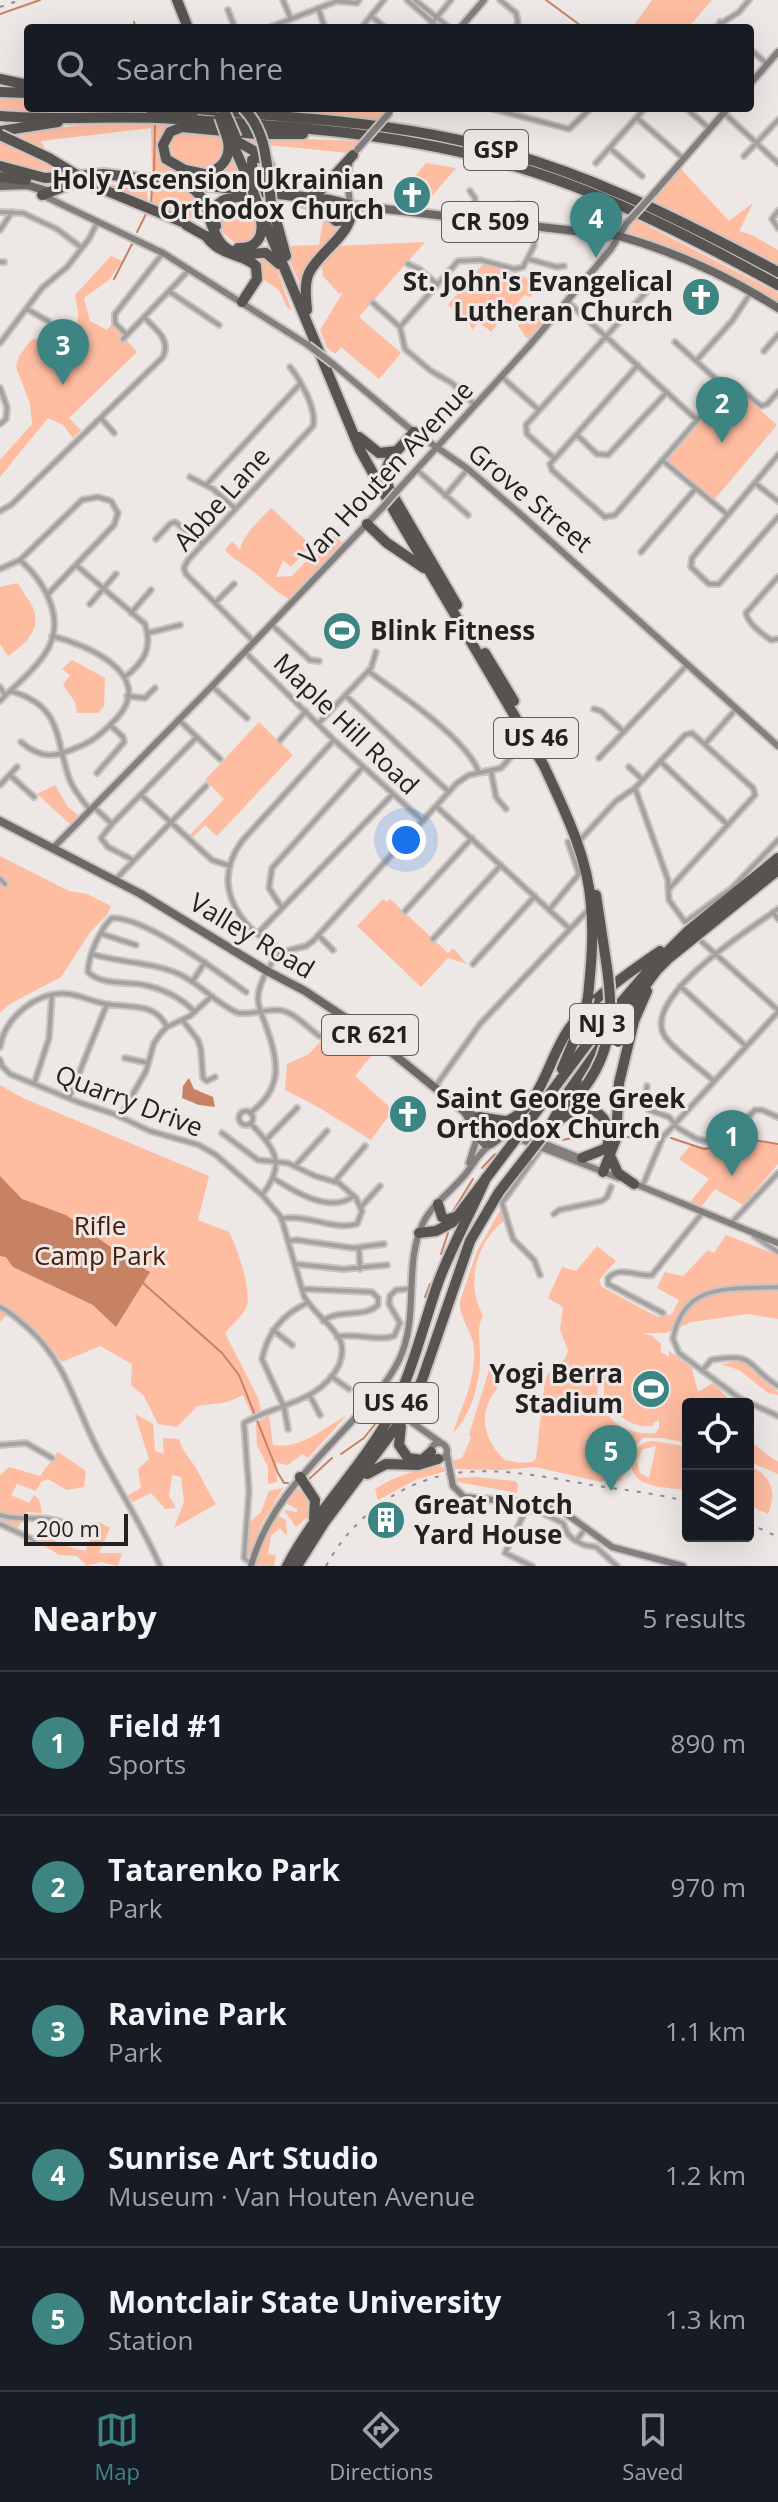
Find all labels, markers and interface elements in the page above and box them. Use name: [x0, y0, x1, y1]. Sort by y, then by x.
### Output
search box: [24, 24, 754, 112]
icon: search: [52, 46, 96, 90]
text: Search here: [116, 48, 283, 89]
road number: GSP: [464, 130, 528, 170]
place label: Holy Ascension Ukrainian Orthodox Church: [52, 161, 384, 227]
church icon: Holy Ascension Ukrainian Orthodox Church: [391, 174, 433, 216]
pin: 4: [570, 192, 622, 258]
road number: CR 509: [442, 202, 538, 242]
place label: St. John's Evangelical Lutheran Church: [403, 263, 673, 329]
church icon: St. John's Evangelical Lutheran Church: [680, 276, 722, 318]
pin: 3: [37, 319, 89, 385]
street label: Van Houten Avenue: [290, 372, 480, 573]
pin: 2: [696, 377, 748, 443]
street label: Grove Street: [461, 435, 600, 560]
street label: Abbe Lane: [165, 439, 278, 558]
sports icon: Blink Fitness: [321, 610, 363, 652]
place label: Blink Fitness: [370, 612, 535, 648]
street label: Maple Hill Road: [266, 645, 427, 802]
road number: US 46: [494, 718, 578, 758]
your location: [386, 820, 426, 860]
street label: Valley Road: [183, 884, 322, 986]
road number: NJ 3: [570, 1004, 634, 1044]
road number: CR 621: [322, 1015, 418, 1055]
street label: Quarry Drive: [50, 1055, 208, 1145]
place label: Saint George Greek Orthodox Church: [436, 1080, 686, 1146]
church icon: Saint George Greek Orthodox Church: [387, 1093, 429, 1135]
pin: 1: [706, 1110, 758, 1176]
park label: Rifle Camp Park: [34, 1207, 166, 1273]
place label: Yogi Berra Stadium: [489, 1355, 623, 1421]
sports icon: Yogi Berra Stadium: [630, 1368, 672, 1410]
road number: US 46: [354, 1383, 438, 1423]
map controls: [682, 1398, 754, 1542]
button: locate: [682, 1398, 754, 1470]
pin: 5: [585, 1425, 637, 1491]
button: layers: [682, 1470, 754, 1542]
place label: Great Notch Yard House: [414, 1486, 573, 1552]
building icon: Great Notch Yard House: [365, 1499, 407, 1541]
scale bar: [24, 1510, 128, 1546]
text: 200 m: [36, 1513, 100, 1543]
text: Nearby: [32, 1595, 157, 1641]
text: 5 results: [643, 1600, 746, 1636]
text: Field #1: [108, 1705, 224, 1746]
text: 1: [51, 1725, 65, 1761]
text: 890 m: [671, 1725, 746, 1761]
text: Sports: [108, 1746, 186, 1782]
text: Tatarenko Park: [108, 1849, 340, 1890]
text: 2: [51, 1869, 65, 1905]
text: 970 m: [671, 1869, 746, 1905]
text: Park: [108, 1890, 162, 1926]
text: Ravine Park: [108, 1993, 287, 2034]
text: 3: [51, 2013, 65, 2049]
text: 1.1 km: [665, 2013, 746, 2049]
text: Park: [108, 2034, 162, 2070]
text: Sunrise Art Studio: [108, 2137, 378, 2178]
text: 4: [51, 2157, 65, 2193]
text: 1.2 km: [665, 2157, 746, 2193]
text: Museum · Van Houten Avenue: [108, 2178, 475, 2214]
text: Montclair State University: [108, 2281, 501, 2322]
text: 5: [51, 2301, 65, 2337]
text: 1.3 km: [665, 2301, 746, 2337]
text: Station: [108, 2322, 193, 2358]
tab: Map: [95, 2408, 140, 2486]
tab: Directions: [329, 2408, 433, 2486]
tab: Saved: [622, 2408, 683, 2486]

